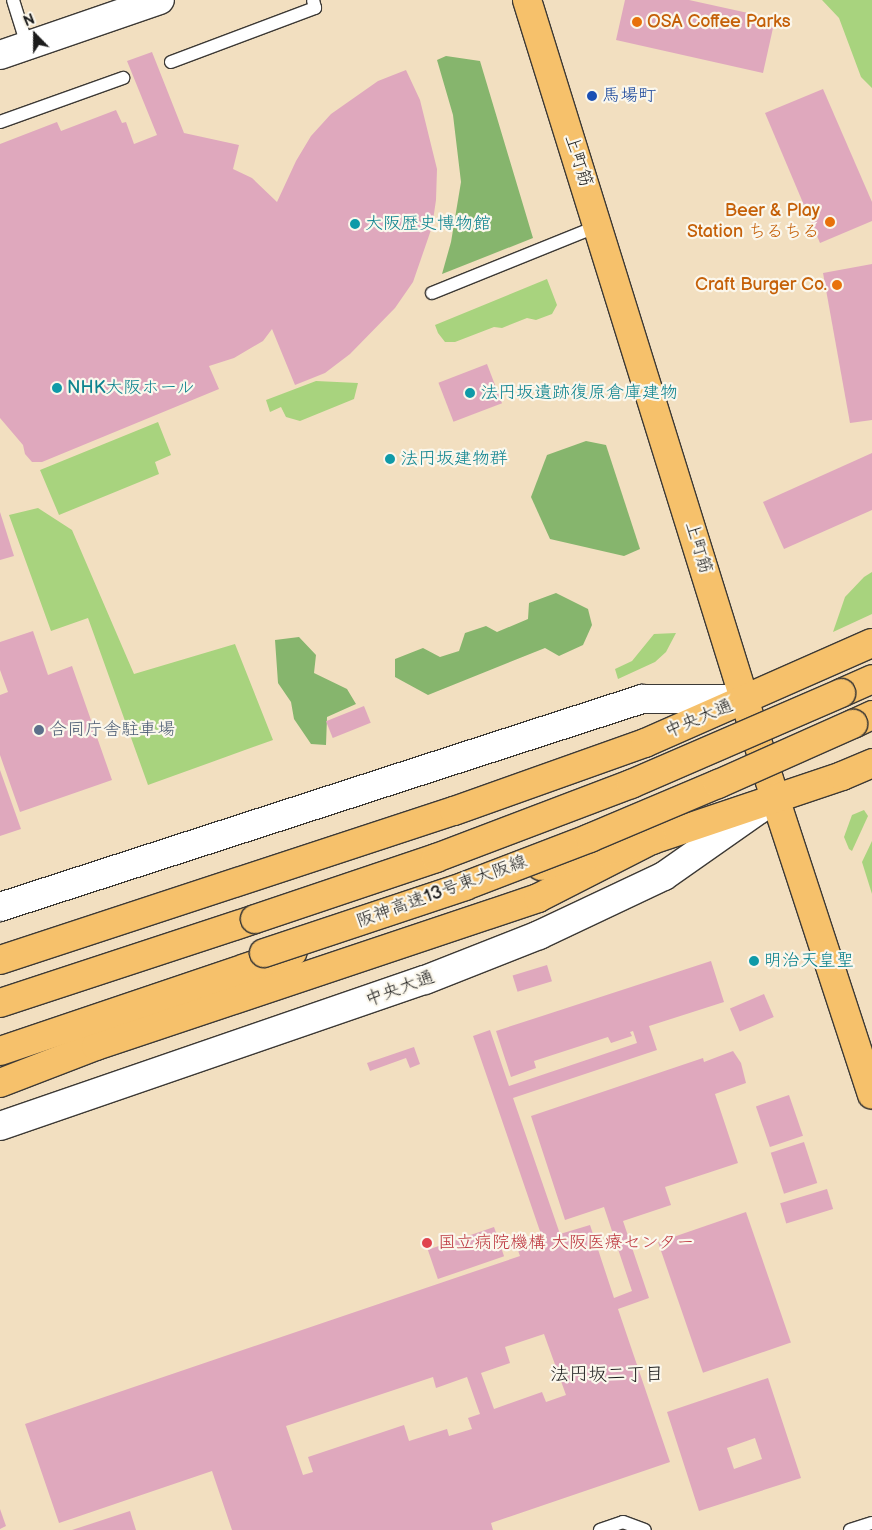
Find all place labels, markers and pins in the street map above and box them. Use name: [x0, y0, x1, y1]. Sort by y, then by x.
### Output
place label: OSA Coffee Parks: [647, 11, 791, 33]
marker: OSA Coffee Parks: [631, 16, 643, 28]
place label: 馬場町: [602, 85, 656, 107]
marker: 馬場町: [586, 90, 598, 102]
place label: Beer & Play Station ちるちる: [687, 201, 820, 243]
place label: 大阪歴史博物館: [365, 213, 491, 235]
marker: Beer & Play Station ちるちる: [824, 216, 836, 228]
marker: 大阪歴史博物館: [349, 218, 361, 230]
place label: Craft Burger Co.: [695, 274, 827, 296]
marker: Craft Burger Co.: [831, 279, 843, 291]
place label: NHK大阪ホール: [67, 377, 195, 399]
marker: NHK大阪ホール: [51, 382, 63, 394]
place label: 法円坂遺跡復原倉庫建物: [480, 382, 678, 404]
marker: 法円坂遺跡復原倉庫建物: [464, 387, 476, 399]
place label: 法円坂建物群: [400, 448, 508, 470]
marker: 法円坂建物群: [384, 453, 396, 465]
place label: 合同庁舎駐車場: [49, 719, 175, 741]
marker: 合同庁舎駐車場: [33, 724, 45, 736]
place label: 明治天皇聖: [764, 950, 854, 972]
marker: 明治天皇聖: [748, 955, 760, 967]
place label: 国立病院機構 大阪医療センター: [438, 1232, 695, 1254]
marker: 国立病院機構 大阪医療センター: [420, 1236, 434, 1250]

